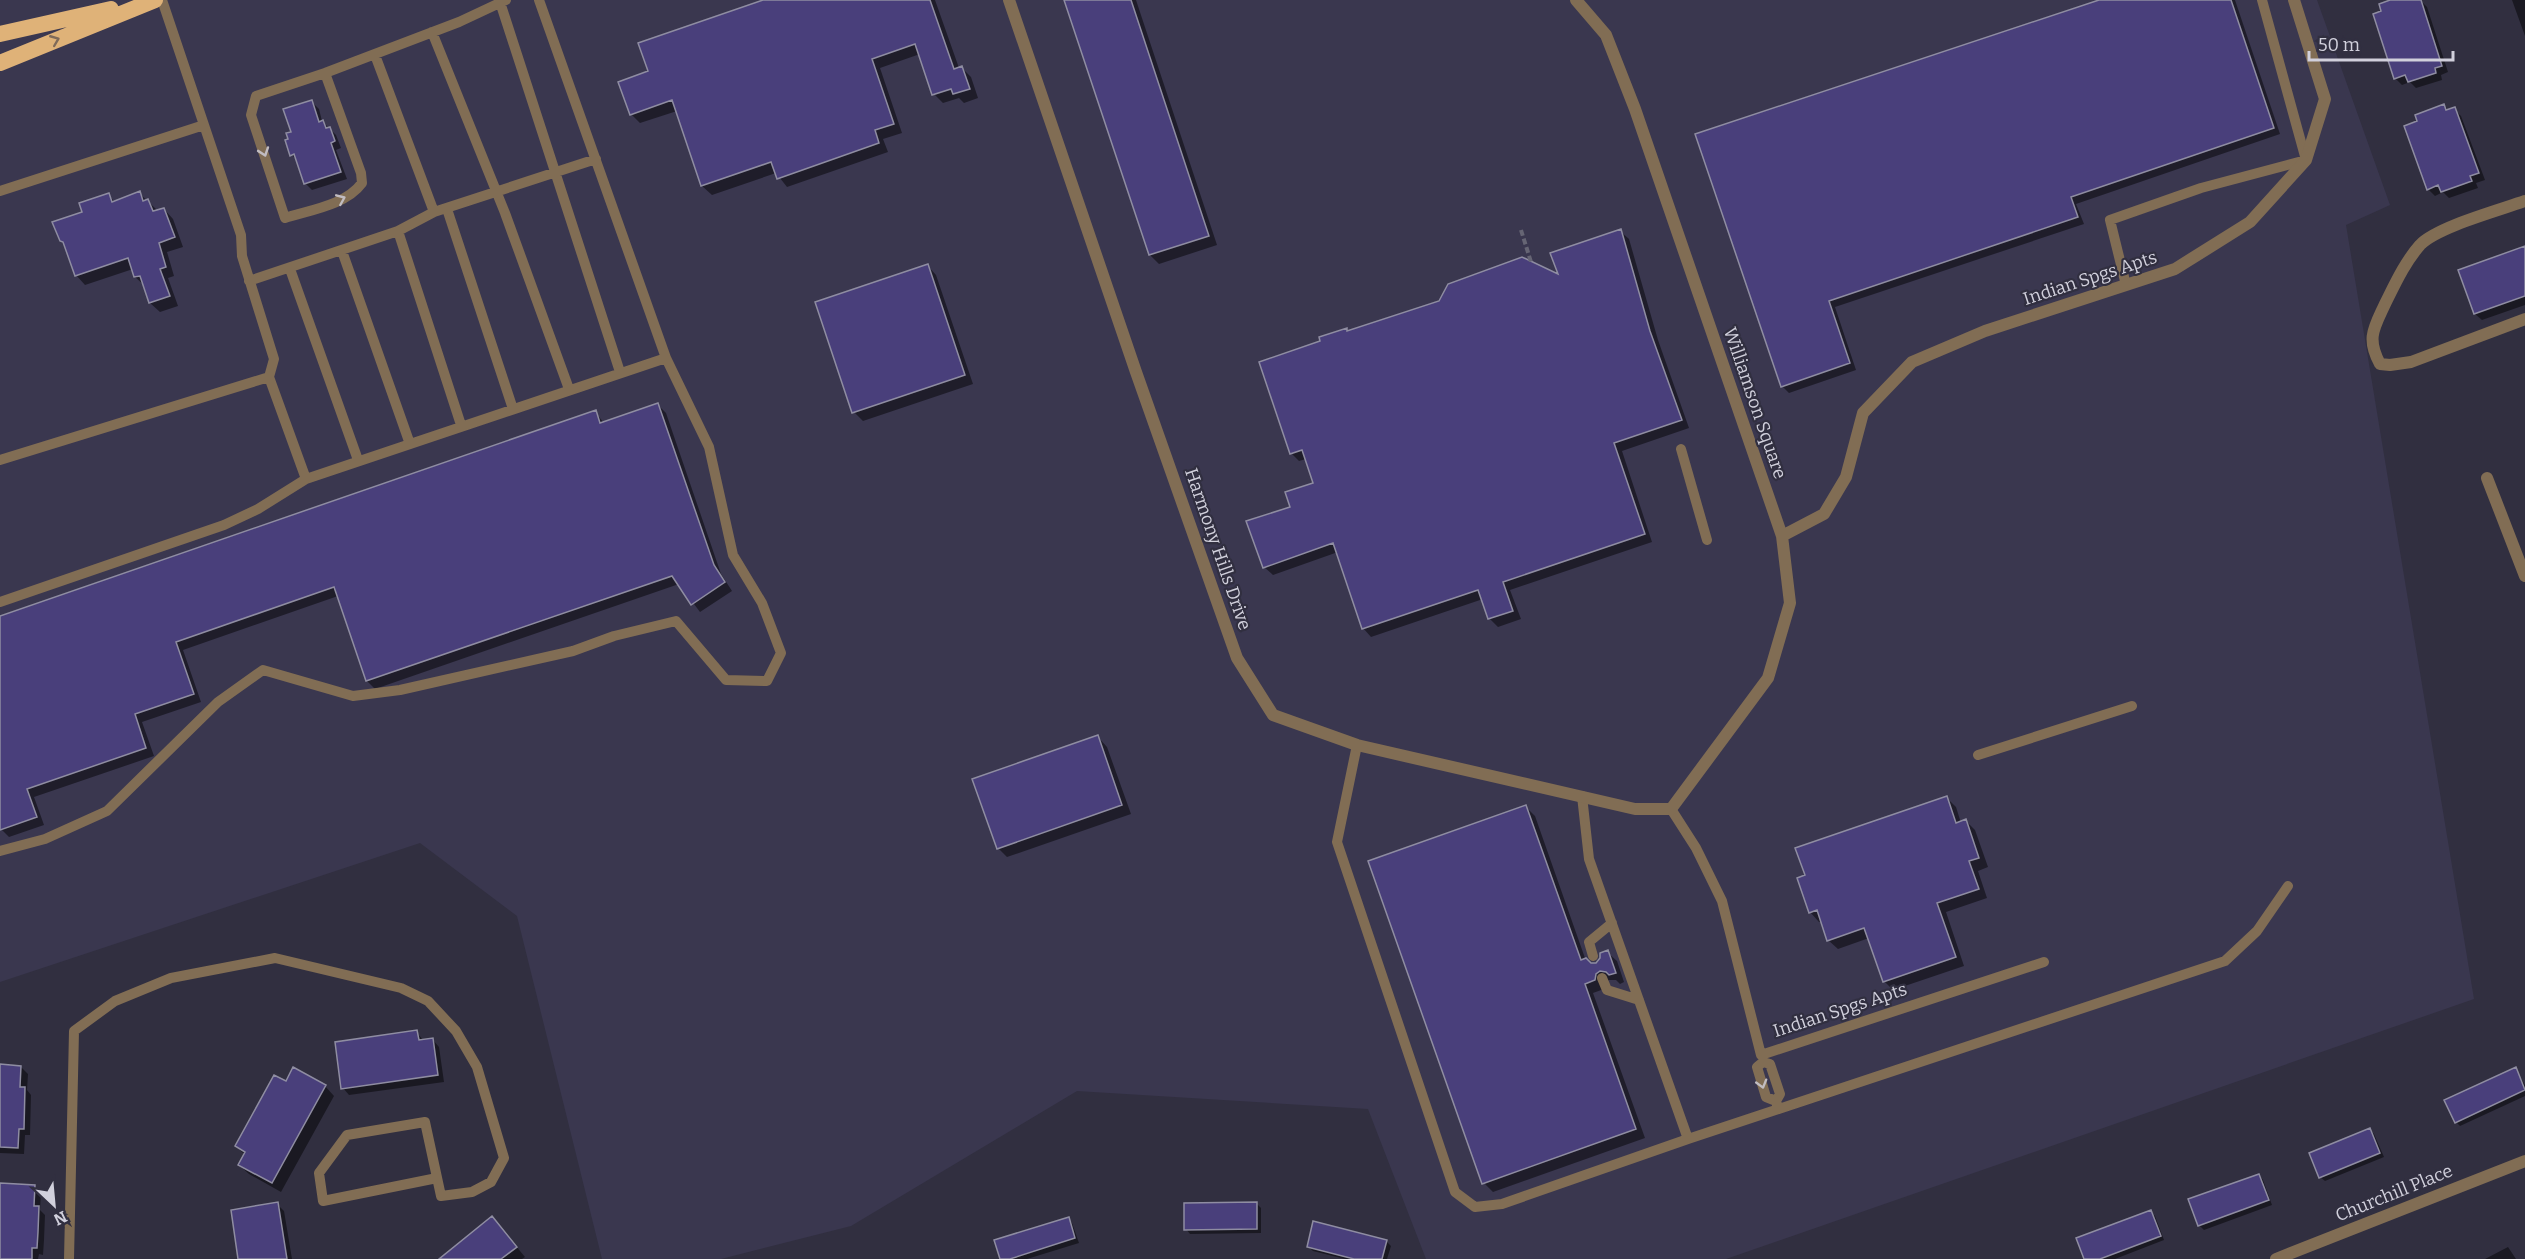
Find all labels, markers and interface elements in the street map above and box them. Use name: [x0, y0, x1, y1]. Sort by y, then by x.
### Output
scale bar: [2309, 24, 2453, 62]
text: 50 m: [2318, 34, 2360, 56]
one-way arrow: [49, 35, 60, 47]
one-way arrow: [256, 146, 269, 157]
one-way arrow: [334, 194, 345, 206]
street label: Indian Spgs Apts: [2020, 246, 2160, 310]
street label: Williamson Square: [1719, 324, 1791, 482]
street label: Harmony Hills Drive: [1180, 465, 1256, 633]
street label: Indian Spgs Apts: [1770, 978, 1910, 1042]
one-way arrow: [1755, 1078, 1767, 1089]
street label: Churchill Place: [2332, 1159, 2456, 1227]
north arrow: [24, 1175, 84, 1235]
text: N: [51, 1207, 70, 1229]

